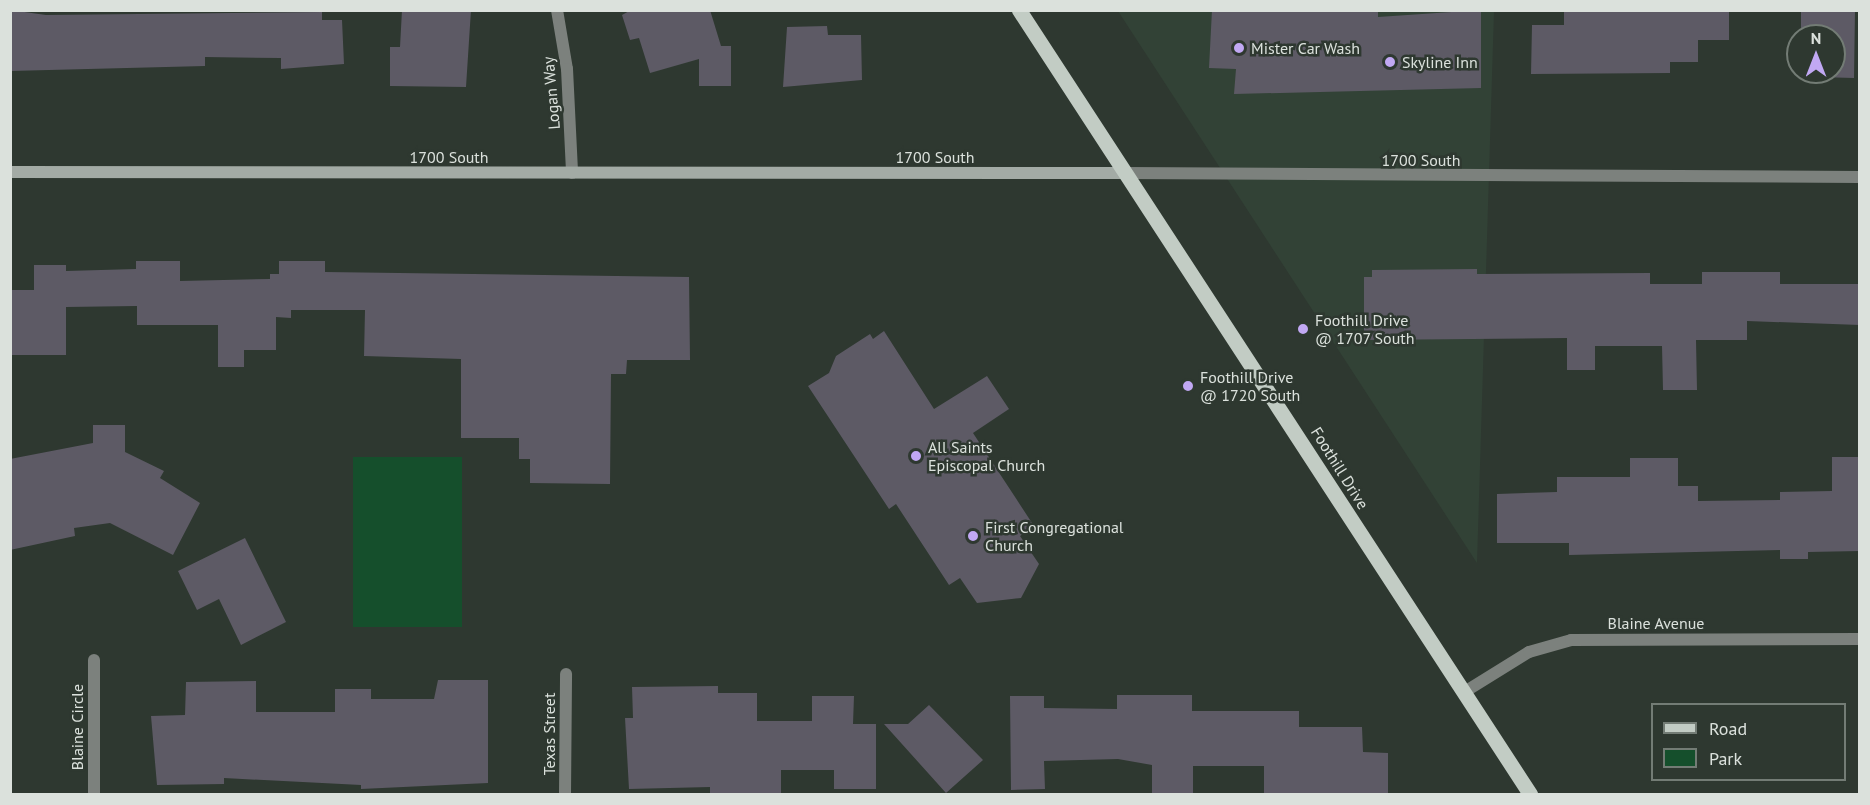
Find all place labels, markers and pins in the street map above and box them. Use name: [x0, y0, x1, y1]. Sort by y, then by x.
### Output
place label: Mister Car Wash: [1251, 38, 1360, 58]
marker: Mister Car Wash: [1232, 41, 1246, 55]
place label: Skyline Inn: [1402, 52, 1478, 72]
marker: Skyline Inn: [1383, 55, 1397, 69]
place label: Foothill Drive @ 1707 South: [1315, 310, 1415, 348]
marker: Foothill Drive @ 1707 South: [1296, 322, 1310, 336]
place label: Foothill Drive @ 1720 South: [1200, 367, 1300, 405]
marker: Foothill Drive @ 1720 South: [1181, 379, 1195, 393]
place label: All Saints Episcopal Church: [928, 437, 1045, 475]
marker: All Saints Episcopal Church: [909, 449, 923, 463]
place label: First Congregational Church: [985, 517, 1123, 555]
marker: First Congregational Church: [966, 529, 980, 543]

